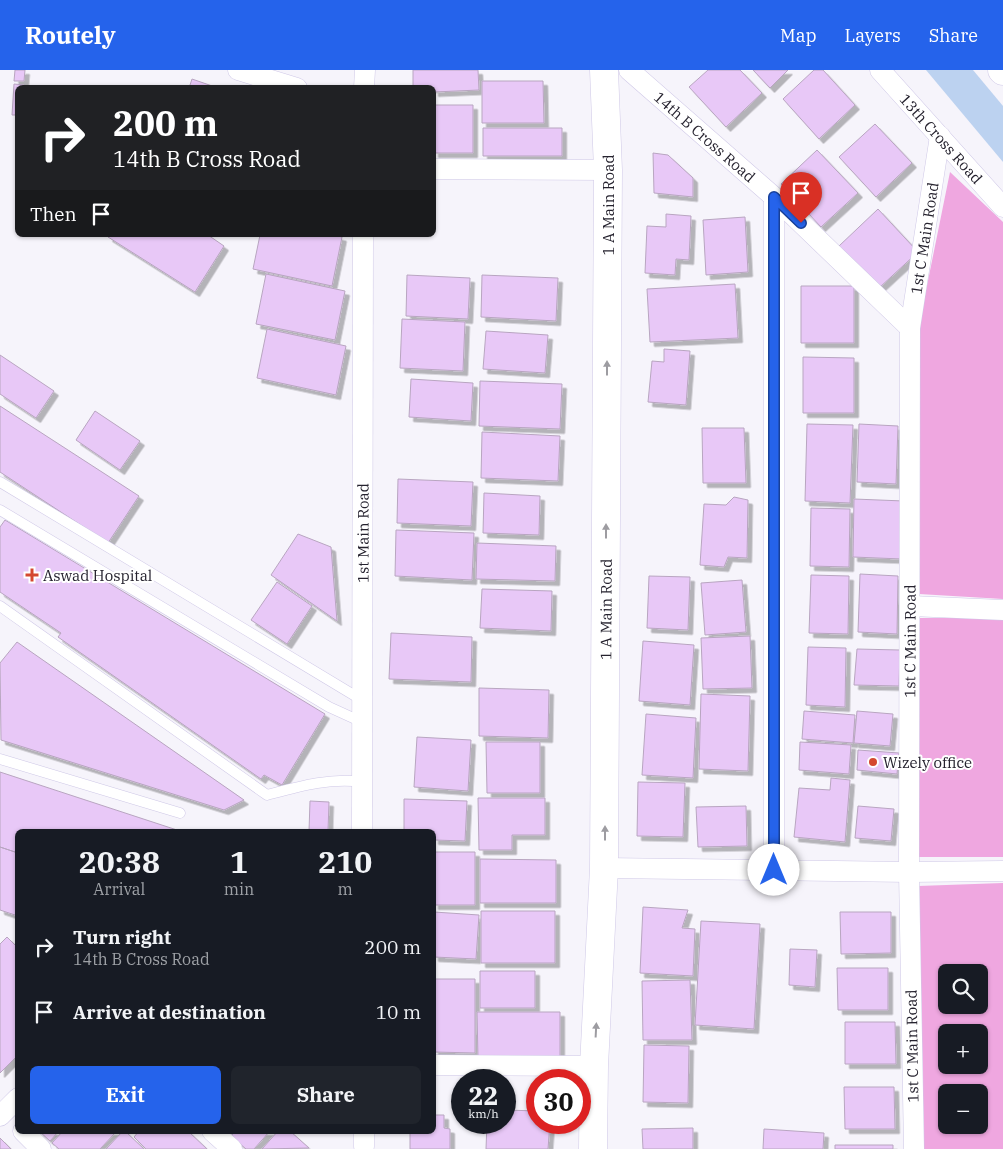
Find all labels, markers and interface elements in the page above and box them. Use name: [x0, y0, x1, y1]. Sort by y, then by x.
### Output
text: Routely: [25, 19, 116, 51]
text: Map: [780, 24, 817, 47]
text: Layers: [845, 24, 901, 47]
text: Share: [929, 24, 978, 47]
street label: 14th B Cross Road: [650, 87, 759, 186]
street label: 13th Cross Road: [896, 89, 987, 187]
text: 200 m: [113, 100, 218, 146]
icon: right: [30, 105, 95, 170]
text: 14th B Cross Road: [113, 144, 301, 173]
street label: 1 A Main Road: [599, 154, 618, 256]
pin: [780, 172, 822, 223]
icon: arrive: [787, 179, 815, 207]
street label: 1st C Main Road: [906, 181, 942, 296]
icon: arrive: [87, 200, 115, 228]
text: Then: [30, 202, 77, 226]
one-way arrow: [603, 360, 611, 376]
street label: 1st Main Road: [353, 483, 372, 583]
one-way arrow: [602, 522, 610, 538]
street label: 1 A Main Road: [596, 559, 615, 660]
place label: Aswad Hospital: [43, 566, 152, 585]
marker: Aswad Hospital: [25, 568, 39, 582]
street label: 1st C Main Road: [900, 584, 919, 698]
place label: Wizely office: [883, 753, 972, 772]
marker: Wizely office: [867, 756, 879, 768]
one-way arrow: [601, 825, 609, 841]
text: 20:38: [79, 842, 160, 881]
text: 1: [230, 842, 248, 881]
text: 210: [318, 842, 372, 881]
position arrow: [747, 843, 799, 895]
text: Arrival: [93, 879, 145, 899]
text: min: [224, 879, 254, 899]
text: m: [338, 879, 353, 899]
text: Turn right: [73, 925, 171, 949]
icon: right: [30, 933, 58, 961]
text: 200 m: [364, 935, 421, 959]
text: 14th B Cross Road: [73, 949, 210, 969]
map controls: [938, 964, 988, 1134]
button: search: [938, 964, 988, 1014]
street label: 1st C Main Road: [902, 989, 922, 1103]
icon: arrive: [30, 998, 58, 1026]
text: Arrive at destination: [73, 1000, 266, 1024]
text: 10 m: [376, 1000, 421, 1024]
one-way arrow: [593, 1022, 601, 1038]
button: +: [938, 1024, 988, 1074]
button: Exit: [30, 1066, 221, 1124]
button: Share: [231, 1066, 421, 1124]
speed limit sign: 30: [526, 1069, 591, 1134]
text: 22: [468, 1079, 499, 1112]
button: −: [938, 1084, 988, 1134]
text: km/h: [468, 1106, 499, 1121]

